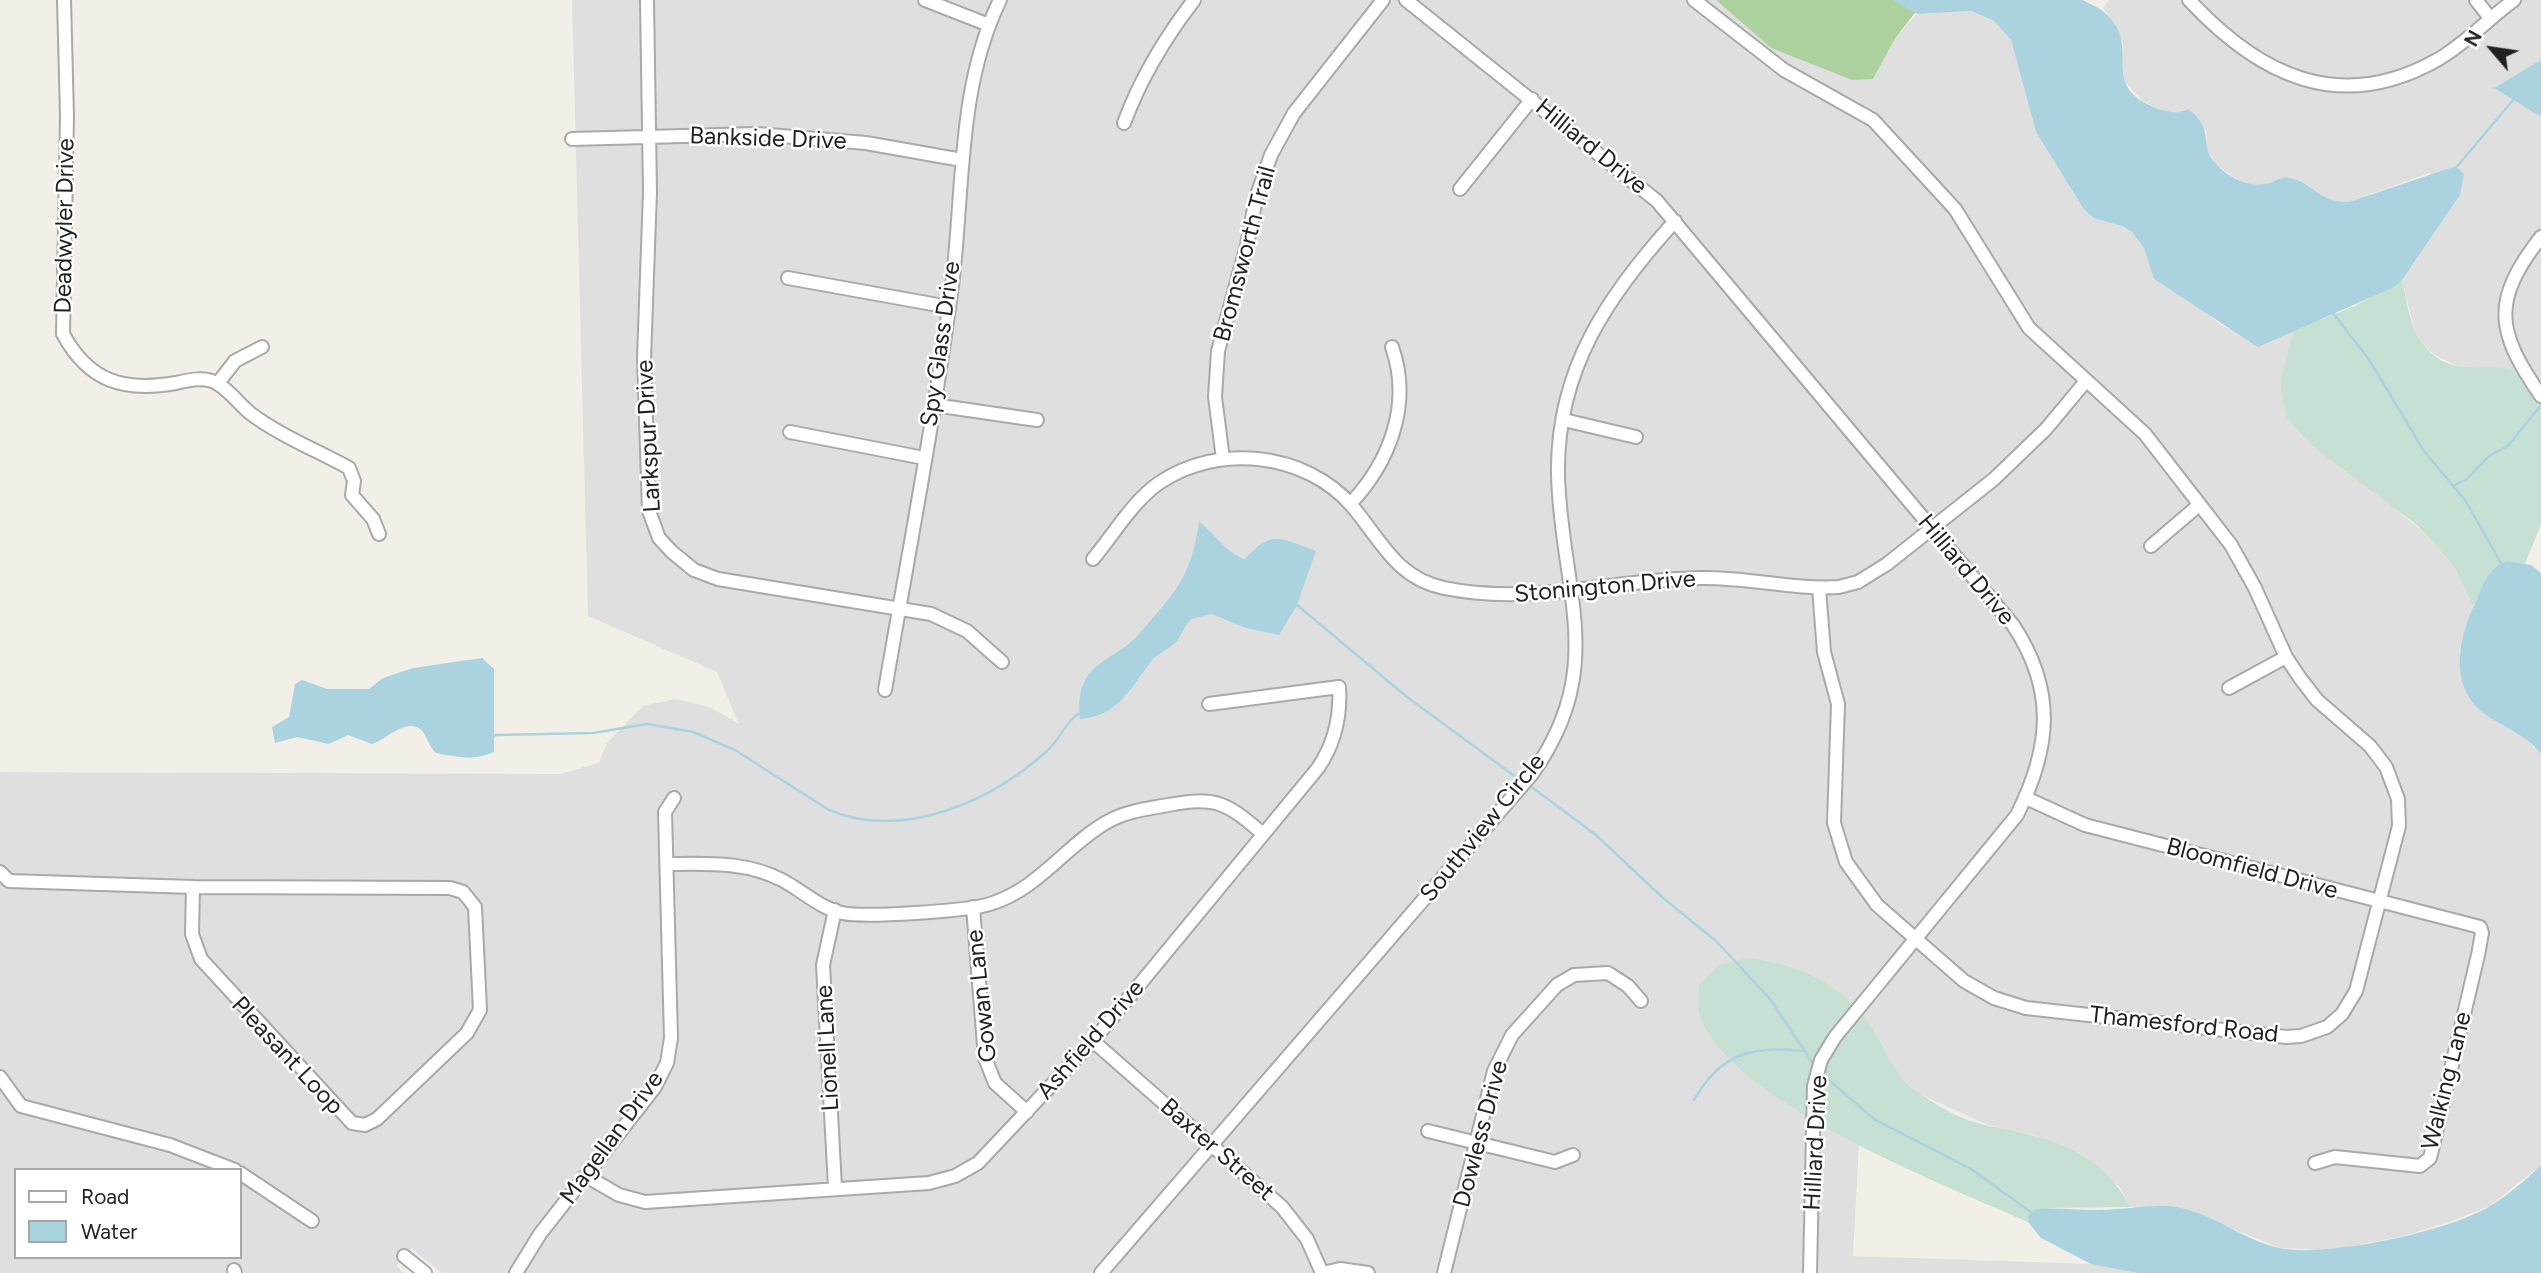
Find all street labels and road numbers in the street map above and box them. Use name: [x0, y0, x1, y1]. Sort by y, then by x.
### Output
street label: Hilliard Drive: [1529, 93, 1653, 201]
street label: Bankside Drive: [689, 122, 847, 156]
street label: Deadwyler Drive: [49, 138, 81, 314]
street label: Bromsworth Trail: [1208, 163, 1282, 345]
street label: Spy Glass Drive: [915, 259, 967, 429]
street label: Larkspur Drive: [631, 359, 667, 513]
street label: Hilliard Drive: [1911, 509, 2021, 631]
street label: Stonington Drive: [1513, 565, 1697, 609]
street label: Southview Circle: [1414, 748, 1552, 908]
street label: Bloomfield Drive: [2163, 832, 2341, 906]
street label: Gowan Lane: [961, 928, 1003, 1064]
street label: Ashfield Drive: [1031, 974, 1151, 1106]
street label: Lionell Lane: [810, 984, 846, 1112]
street label: Pleasant Loop: [225, 991, 349, 1121]
street label: Thamesford Road: [2088, 1001, 2280, 1049]
street label: Walking Lane: [2416, 1009, 2478, 1153]
street label: Dowless Drive: [1448, 1057, 1514, 1211]
street label: Magellan Drive: [554, 1066, 670, 1210]
street label: Hilliard Drive: [1798, 1075, 1834, 1211]
street label: Baxter Street: [1154, 1093, 1280, 1207]

